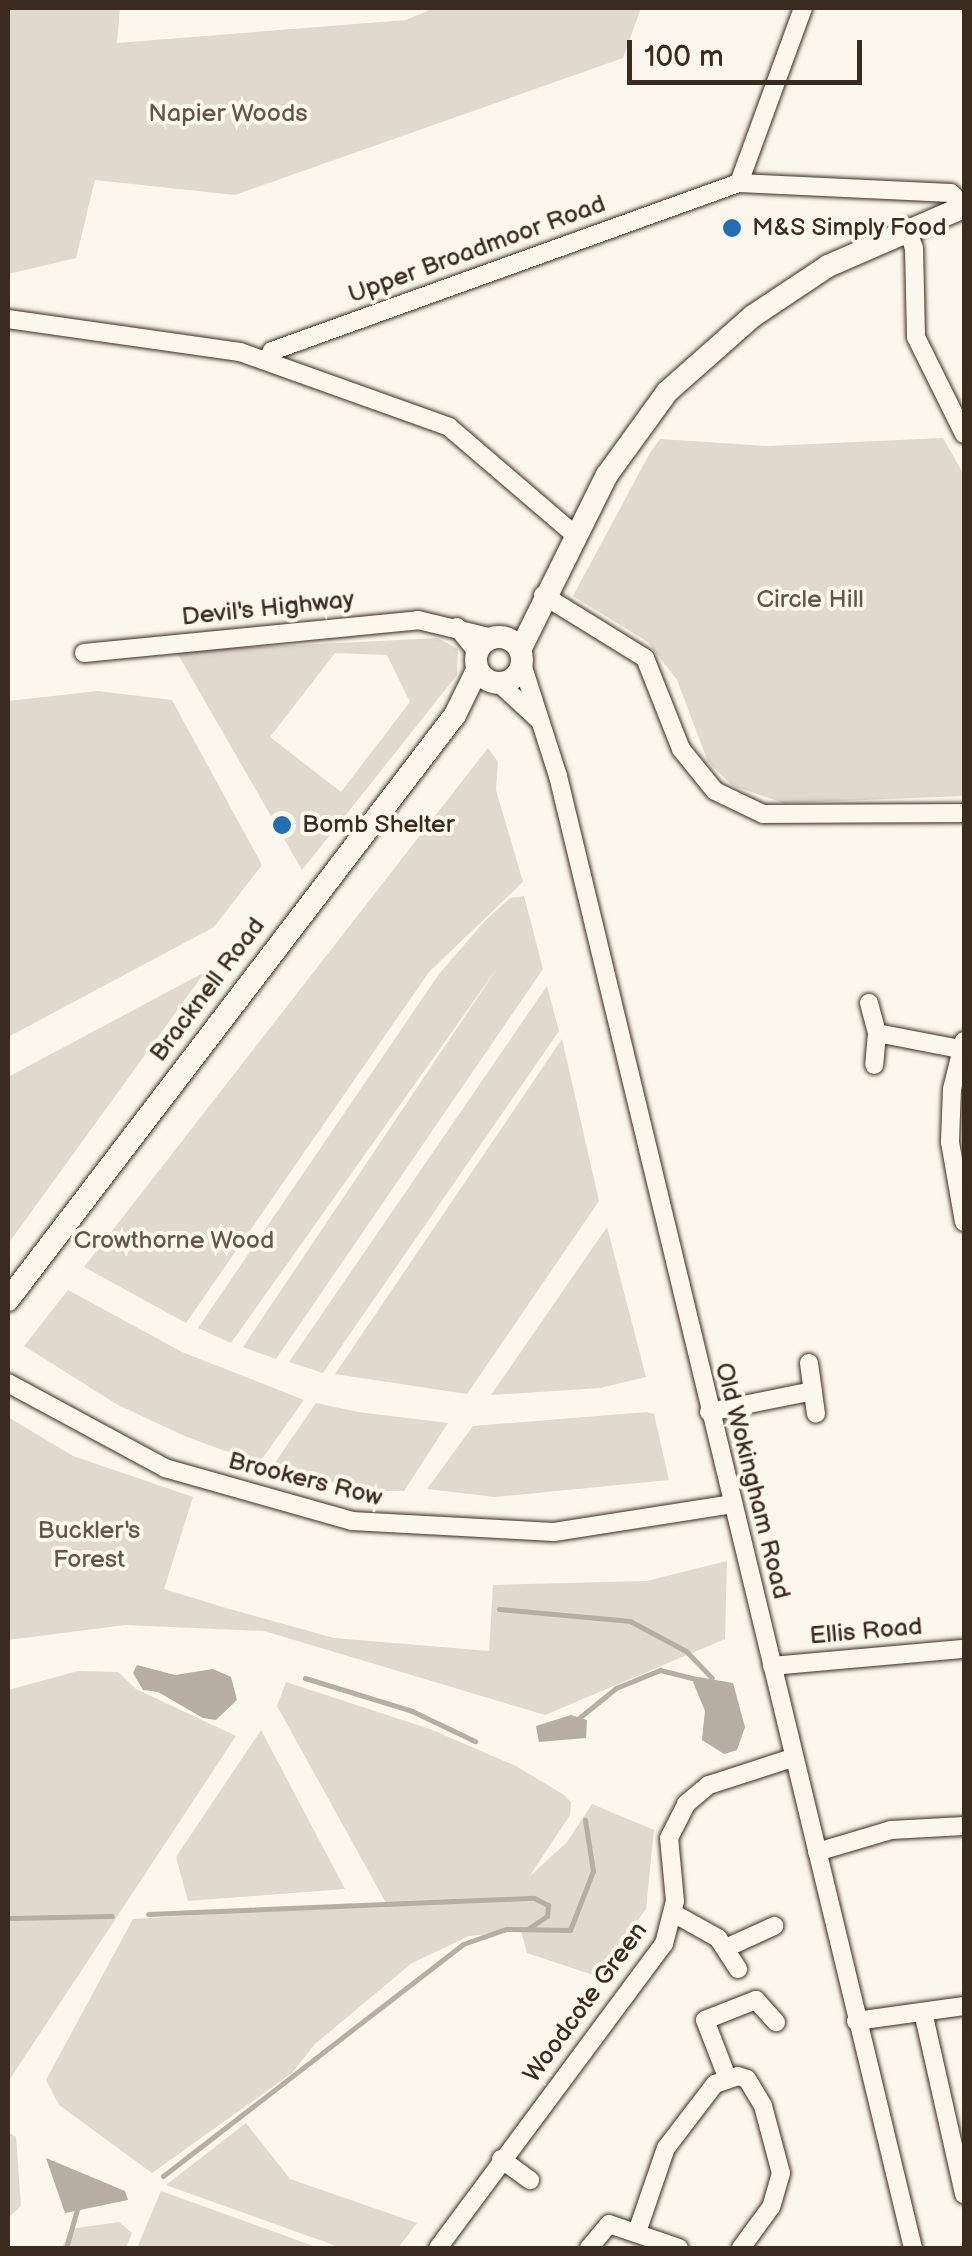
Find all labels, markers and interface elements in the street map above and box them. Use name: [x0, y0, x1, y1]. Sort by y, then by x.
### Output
scale bar: [632, 20, 867, 82]
text: 100 m: [644, 39, 724, 75]
park label: Napier Woods: [148, 99, 308, 129]
street label: Upper Broadmoor Road: [344, 189, 610, 311]
place label: M&S Simply Food: [752, 213, 949, 243]
marker: M&S Simply Food: [721, 217, 743, 239]
street label: Devil's Highway: [180, 585, 356, 633]
park label: Circle Hill: [756, 585, 864, 615]
place label: Bomb Shelter: [302, 810, 455, 840]
marker: Bomb Shelter: [271, 814, 293, 836]
street label: Bracknell Road: [144, 912, 272, 1068]
park label: Crowthorne Wood: [73, 1226, 275, 1256]
street label: Old Wokingham Road: [708, 1359, 796, 1603]
street label: Brookers Row: [225, 1446, 385, 1514]
park label: Buckler's Forest: [38, 1517, 140, 1576]
street label: Ellis Road: [808, 1612, 924, 1652]
street label: Woodcote Green: [518, 1917, 654, 2089]

